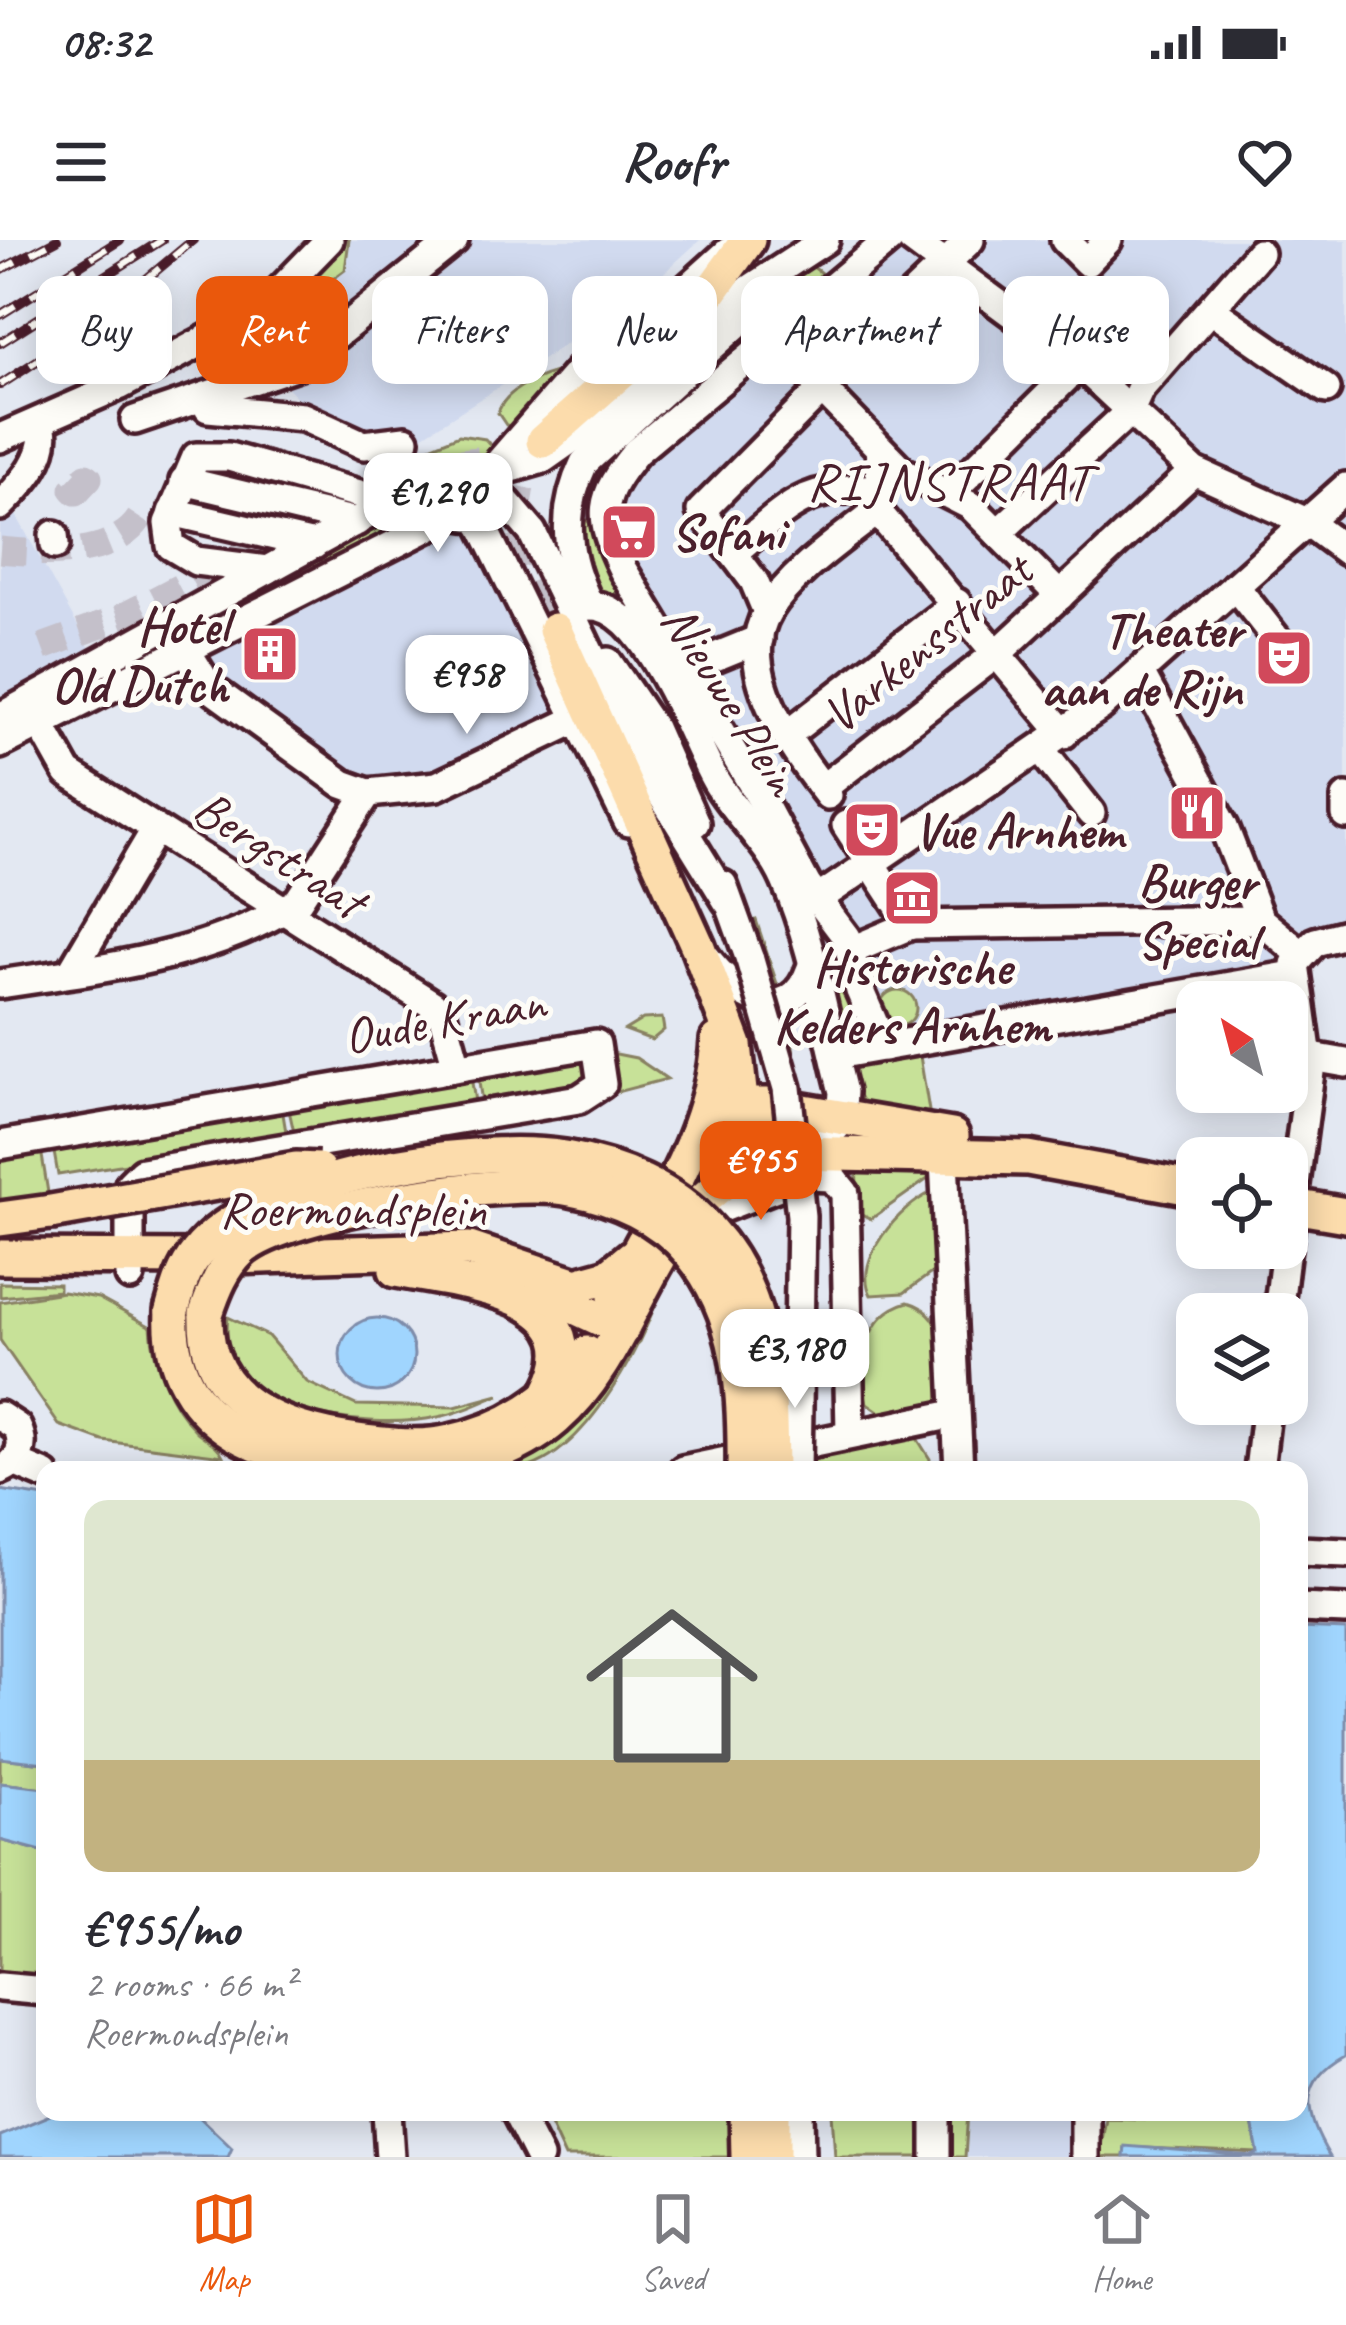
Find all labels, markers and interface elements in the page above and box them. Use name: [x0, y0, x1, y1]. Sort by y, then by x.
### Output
text: 08:32: [60, 14, 150, 71]
text: Roofr: [621, 128, 725, 196]
icon: menu: [48, 129, 114, 195]
icon: heart: [1232, 129, 1298, 195]
chip: Buy: [36, 276, 172, 384]
chip: Rent: [196, 276, 348, 384]
chip: Filters: [372, 276, 548, 384]
chip: New: [572, 276, 717, 384]
chip: Apartment: [741, 276, 979, 384]
chip: House: [1003, 276, 1169, 384]
district label: RIJNSTRAAT: [807, 447, 1100, 515]
pin: €1,290: [340, 453, 536, 555]
text: €1,290: [390, 467, 486, 516]
supermarket icon: Sofani: [598, 501, 660, 563]
place label: Sofani: [671, 501, 791, 565]
street label: Varkensstraat: [809, 536, 1048, 747]
street label: Nieuwe Plein: [648, 592, 816, 809]
place label: Hotel Old Dutch: [51, 594, 237, 717]
place label: Theater aan de Rijn: [1041, 598, 1248, 721]
building icon: Hotel Old Dutch: [239, 623, 301, 685]
theatre icon: Theater aan de Rijn: [1253, 627, 1315, 689]
pin: €958: [396, 635, 538, 737]
text: €958: [432, 649, 502, 698]
street label: Bergstraat: [182, 775, 382, 936]
restaurant icon: Burger Special: [1166, 782, 1228, 844]
theatre icon: Vue Arnhem: [841, 799, 903, 861]
place label: Vue Arnhem: [914, 799, 1127, 863]
place label: Burger Special: [1137, 850, 1266, 973]
museum icon: Historische Kelders Arnhem: [881, 867, 943, 929]
place label: Historische Kelders Arnhem: [774, 935, 1053, 1058]
street label: Oude Kraan: [339, 969, 553, 1068]
north arrow: [1176, 981, 1308, 1113]
map controls: [1176, 981, 1308, 1425]
pin: €955: [690, 1121, 832, 1223]
text: €955: [727, 1135, 795, 1184]
button: locate: [1176, 1137, 1308, 1269]
street label: Roermondsplein: [220, 1177, 487, 1241]
button: layers: [1176, 1293, 1308, 1425]
pin: €3,180: [697, 1309, 893, 1411]
text: €3,180: [747, 1323, 843, 1372]
icon: home: [564, 1578, 780, 1794]
text: €955/mo: [84, 1896, 239, 1960]
text: 2 rooms · 66 m²: [84, 1960, 295, 2009]
text: Roermondsplein: [84, 2009, 288, 2058]
tab: Map: [191, 2186, 257, 2300]
tab: Saved: [640, 2186, 706, 2300]
tab: Home: [1089, 2186, 1155, 2300]

